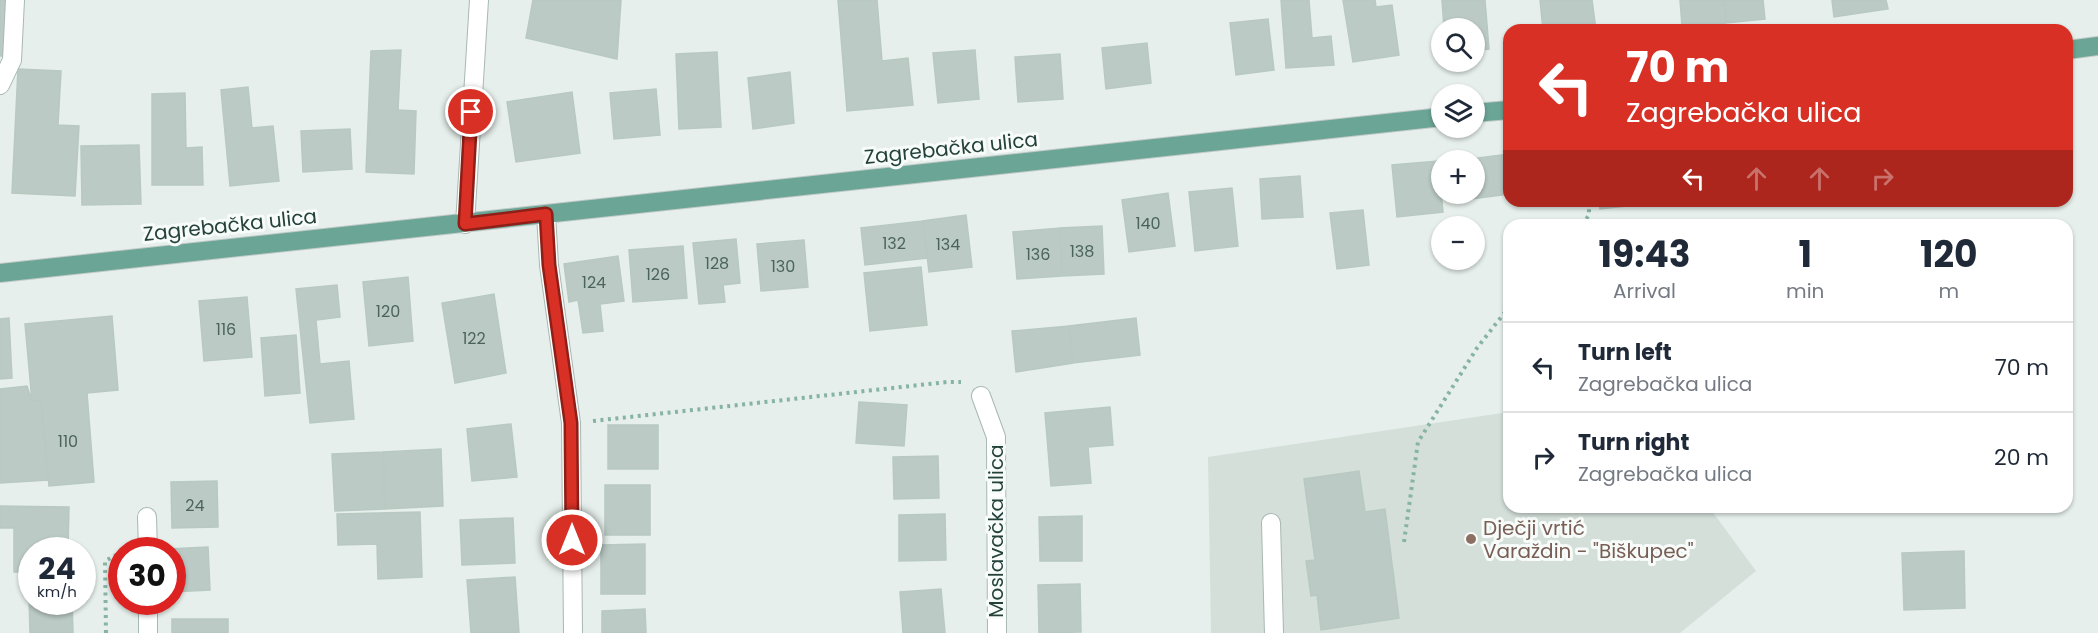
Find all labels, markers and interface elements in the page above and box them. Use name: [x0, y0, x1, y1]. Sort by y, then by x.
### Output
map controls: [1431, 18, 1485, 270]
button: search: [1431, 18, 1485, 72]
text: 70 m: [1626, 38, 1729, 97]
icon: left: [1527, 48, 1605, 126]
button: layers: [1431, 84, 1485, 138]
pin: [445, 86, 496, 137]
text: Zagrebačka ulica: [1626, 94, 1861, 131]
icon: arrive: [454, 95, 487, 128]
street label: Zagrebačka ulica: [863, 125, 1039, 171]
button: +: [1431, 150, 1485, 204]
icon: left: [1677, 162, 1710, 195]
icon: ahead: [1740, 162, 1773, 195]
icon: ahead: [1803, 162, 1836, 195]
icon: right: [1866, 162, 1899, 195]
street label: Zagrebačka ulica: [142, 202, 318, 248]
house number: 140: [1135, 212, 1161, 235]
button: −: [1431, 216, 1485, 270]
text: 19:43: [1599, 229, 1691, 280]
text: 1: [1798, 229, 1812, 280]
text: 120: [1920, 229, 1977, 280]
house number: 132: [882, 232, 906, 255]
house number: 134: [936, 233, 960, 256]
house number: 138: [1070, 240, 1094, 263]
house number: 136: [1026, 243, 1050, 266]
house number: 128: [705, 252, 729, 275]
house number: 130: [771, 255, 795, 278]
house number: 126: [646, 263, 670, 286]
house number: 124: [582, 271, 606, 294]
text: Arrival: [1613, 277, 1676, 305]
text: min: [1786, 277, 1824, 305]
text: m: [1938, 277, 1959, 305]
house number: 120: [376, 300, 400, 323]
house number: 116: [216, 318, 236, 341]
house number: 122: [462, 327, 486, 350]
text: Turn left: [1578, 337, 1672, 368]
icon: left: [1527, 351, 1560, 384]
text: 70 m: [1995, 352, 2049, 383]
text: Zagrebačka ulica: [1578, 370, 1752, 398]
text: Turn right: [1578, 427, 1689, 458]
house number: 110: [58, 430, 78, 453]
icon: right: [1527, 441, 1560, 474]
text: 20 m: [1994, 442, 2049, 473]
street label: Moslavačka ulica: [982, 444, 1010, 618]
text: Zagrebačka ulica: [1578, 460, 1752, 488]
house number: 24: [185, 494, 205, 517]
position arrow: [540, 508, 604, 572]
place label: Dječji vrtić Varaždin - "Biškupec": [1483, 514, 1694, 565]
marker: Dječji vrtić Varaždin - "Biškupec": [1464, 532, 1478, 546]
speed limit sign: 30: [108, 537, 186, 615]
text: 24: [38, 547, 76, 590]
text: km/h: [37, 581, 77, 602]

